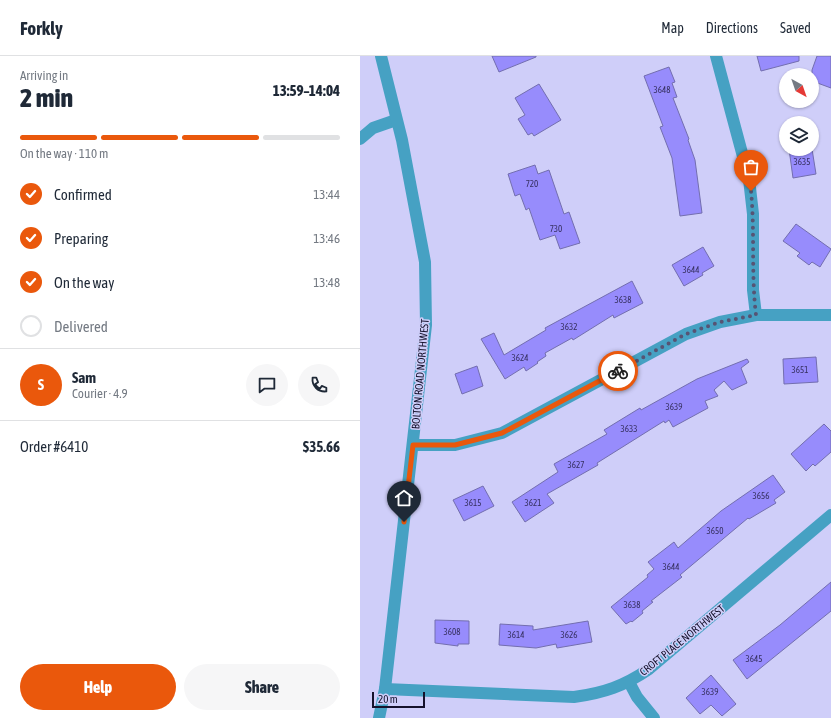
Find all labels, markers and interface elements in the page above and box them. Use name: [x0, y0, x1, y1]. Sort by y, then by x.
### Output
text: Forkly: [20, 17, 63, 39]
text: Map: [661, 20, 684, 36]
text: Directions: [706, 20, 758, 36]
text: Saved: [780, 20, 811, 36]
text: Arriving in: [20, 68, 68, 83]
north arrow: [779, 68, 819, 108]
map controls: [779, 68, 819, 156]
text: 13:59–14:04: [273, 82, 340, 99]
text: 2 min: [20, 83, 73, 113]
house number: 3648: [654, 85, 670, 95]
button: layers: [779, 116, 819, 156]
text: On the way · 110 m: [20, 146, 108, 161]
pin: [734, 150, 768, 191]
icon: bag: [740, 156, 762, 178]
house number: 3635: [794, 157, 810, 167]
house number: 720: [526, 179, 538, 189]
icon: check: [20, 183, 42, 205]
text: Confirmed: [54, 186, 112, 203]
text: 13:44: [313, 187, 340, 202]
house number: 730: [550, 224, 562, 234]
icon: check: [20, 227, 42, 249]
text: Preparing: [54, 230, 108, 247]
text: 13:46: [313, 231, 340, 246]
house number: 3644: [683, 265, 699, 275]
icon: check: [20, 271, 42, 293]
text: On the way: [54, 274, 115, 291]
text: 13:48: [313, 275, 340, 290]
house number: 3638: [615, 295, 631, 305]
text: Delivered: [54, 318, 108, 335]
street label: BOLTON ROAD NORTHWEST: [409, 318, 431, 430]
house number: 3632: [561, 322, 577, 332]
courier: [598, 351, 638, 391]
house number: 3624: [512, 353, 528, 363]
icon: bike: [607, 360, 629, 382]
button: chat: [246, 364, 288, 406]
button: phone: [298, 364, 340, 406]
house number: 3651: [792, 365, 808, 375]
text: Sam: [72, 369, 96, 386]
text: S: [38, 376, 44, 393]
text: Courier · 4.9: [72, 386, 128, 401]
house number: 3639: [666, 402, 682, 412]
house number: 3633: [621, 424, 637, 434]
text: Order #6410: [20, 438, 88, 455]
text: $35.66: [303, 438, 340, 455]
house number: 3627: [568, 460, 584, 470]
pin: [387, 481, 421, 522]
icon: home: [393, 487, 415, 509]
house number: 3656: [753, 491, 769, 501]
house number: 3615: [465, 498, 481, 508]
house number: 3621: [525, 498, 541, 508]
house number: 3650: [707, 526, 723, 536]
house number: 3644: [663, 562, 679, 572]
house number: 3638: [624, 600, 640, 610]
street label: CROFT PLACE NORTHWEST: [637, 602, 727, 678]
house number: 3608: [444, 627, 460, 637]
house number: 3614: [508, 630, 524, 640]
house number: 3626: [561, 630, 577, 640]
house number: 3645: [746, 654, 762, 664]
button: Help: [20, 664, 176, 710]
button: Share: [184, 664, 340, 710]
house number: 3639: [702, 687, 718, 697]
scale bar: [372, 690, 425, 709]
text: 20 m: [378, 693, 398, 705]

